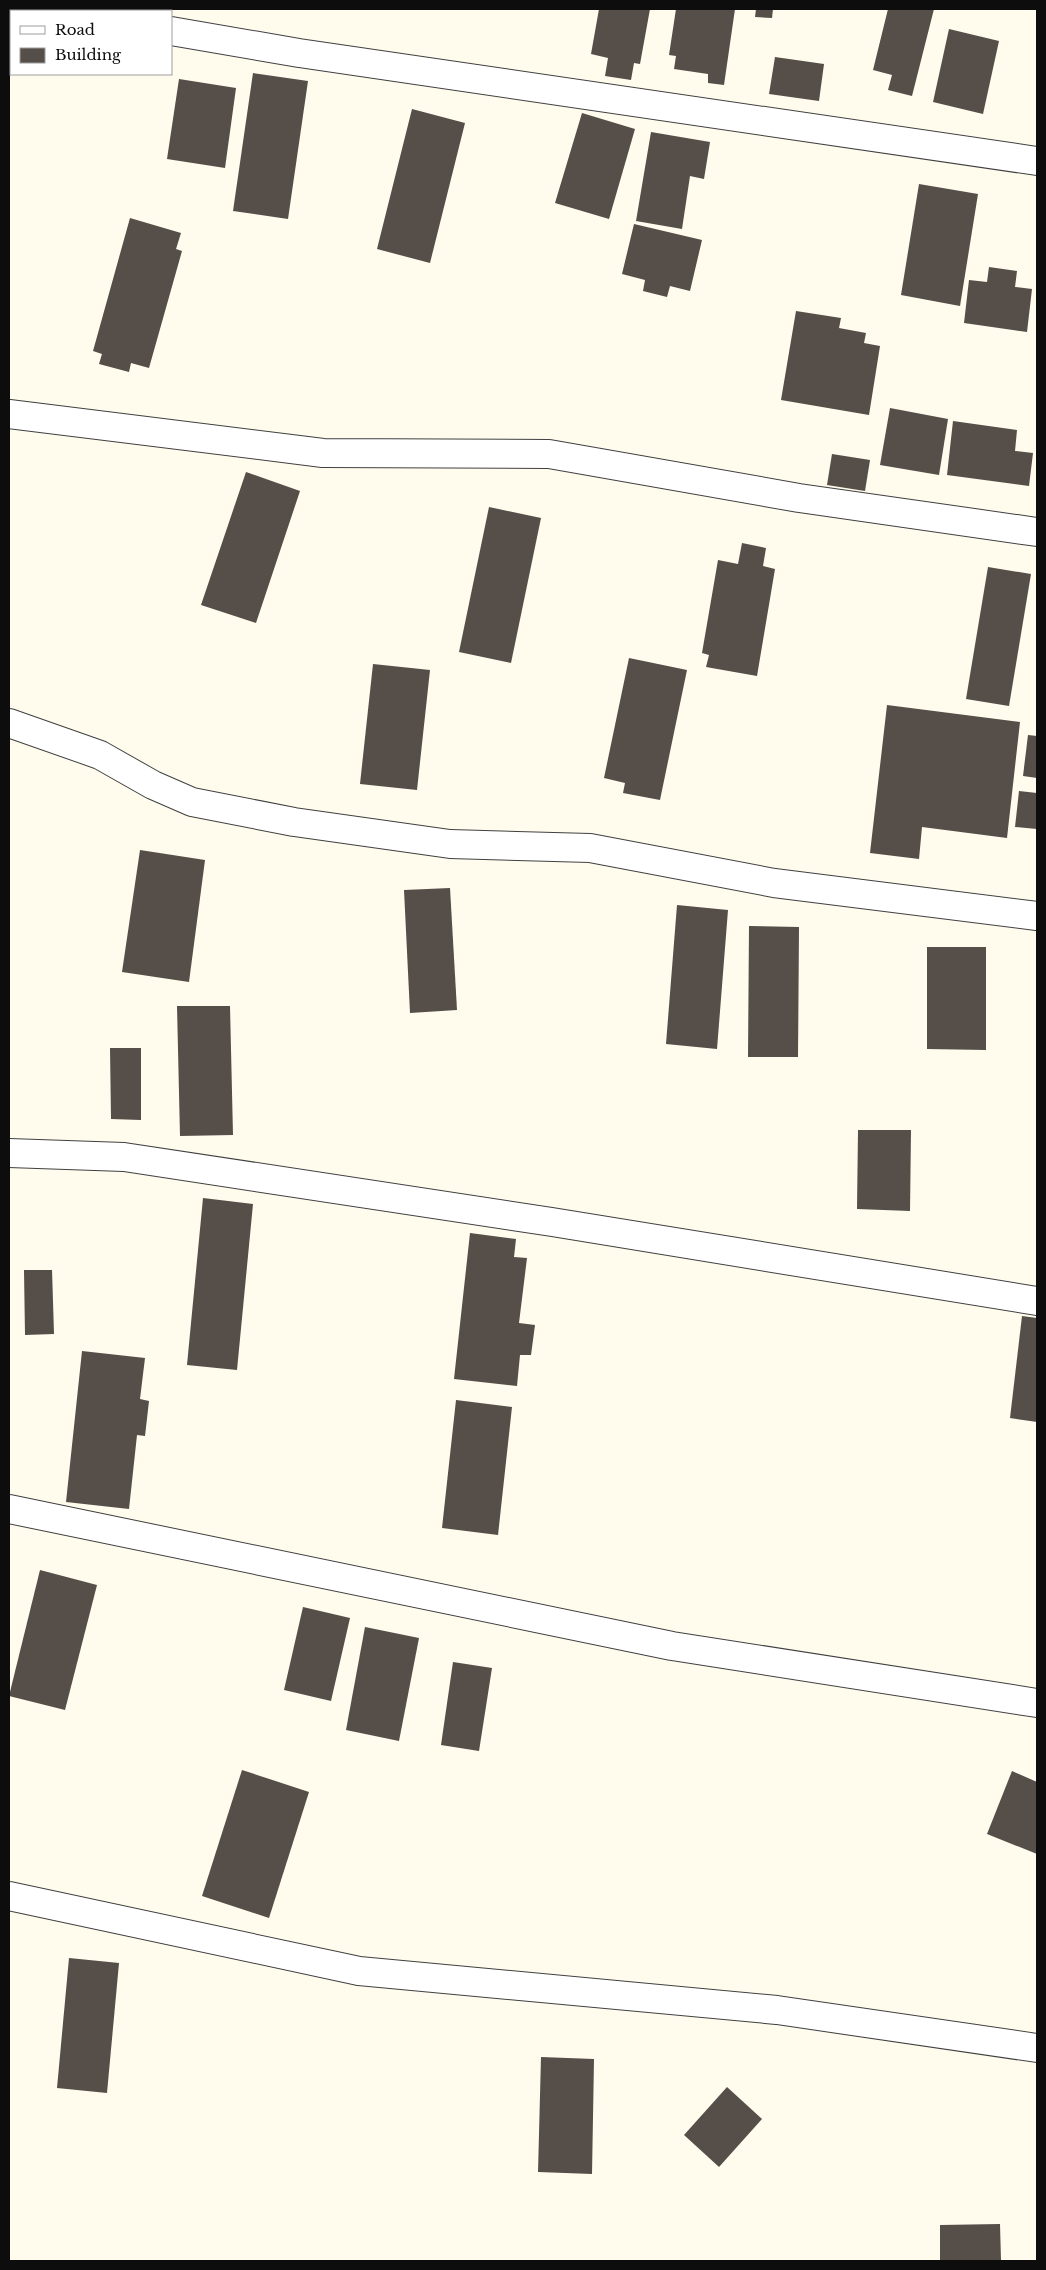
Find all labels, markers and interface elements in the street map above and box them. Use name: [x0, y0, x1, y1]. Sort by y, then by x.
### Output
legend: [10, 10, 172, 75]
text: Road: [55, 20, 95, 39]
text: Building: [55, 45, 122, 64]

